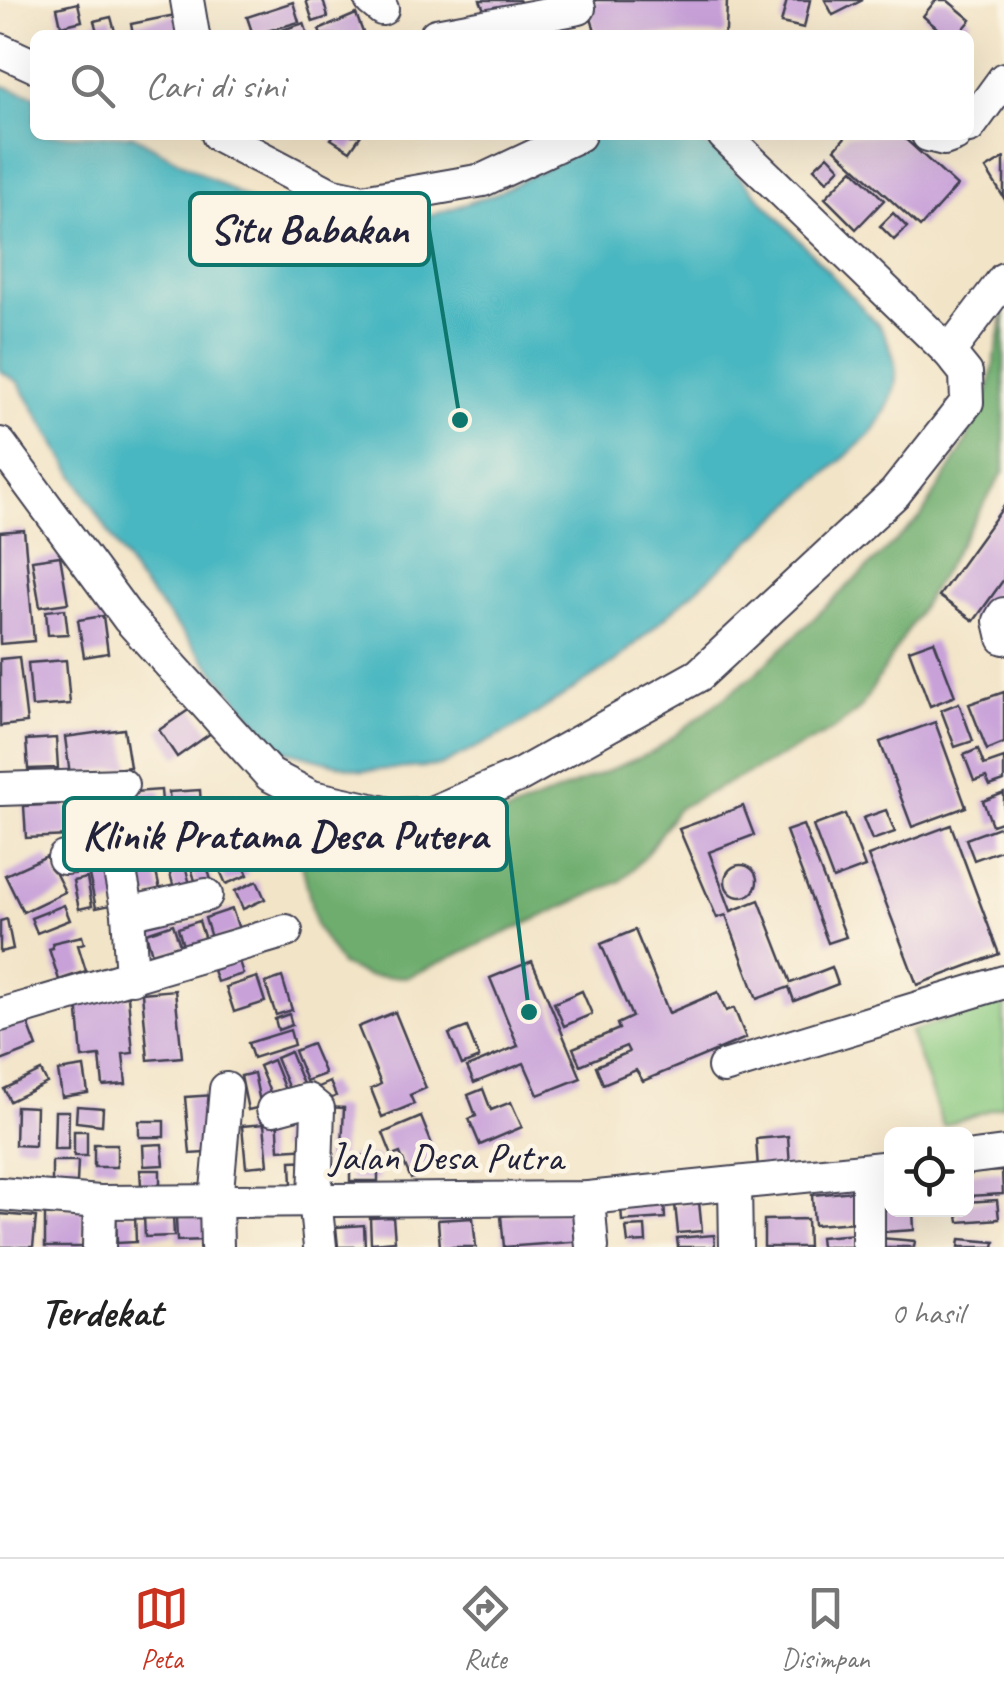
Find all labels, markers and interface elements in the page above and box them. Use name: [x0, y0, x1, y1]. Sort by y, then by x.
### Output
search box: [30, 30, 974, 140]
icon: search: [65, 58, 120, 113]
text: Cari di sini: [145, 62, 285, 109]
callout: Situ Babakan: [190, 193, 429, 265]
text: Situ Babakan: [210, 203, 410, 256]
callout: Klinik Pratama Desa Putera: [64, 798, 507, 870]
text: Klinik Pratama Desa Putera: [82, 809, 491, 862]
map controls: [884, 1127, 974, 1217]
button: locate: [884, 1127, 974, 1217]
street label: Jalan Desa Putra: [327, 1132, 567, 1182]
text: Terdekat: [40, 1286, 163, 1339]
text: 0 hasil: [891, 1292, 964, 1333]
tab: Peta: [134, 1581, 189, 1676]
tab: Rute: [458, 1581, 513, 1676]
tab: Disimpan: [781, 1581, 870, 1676]

